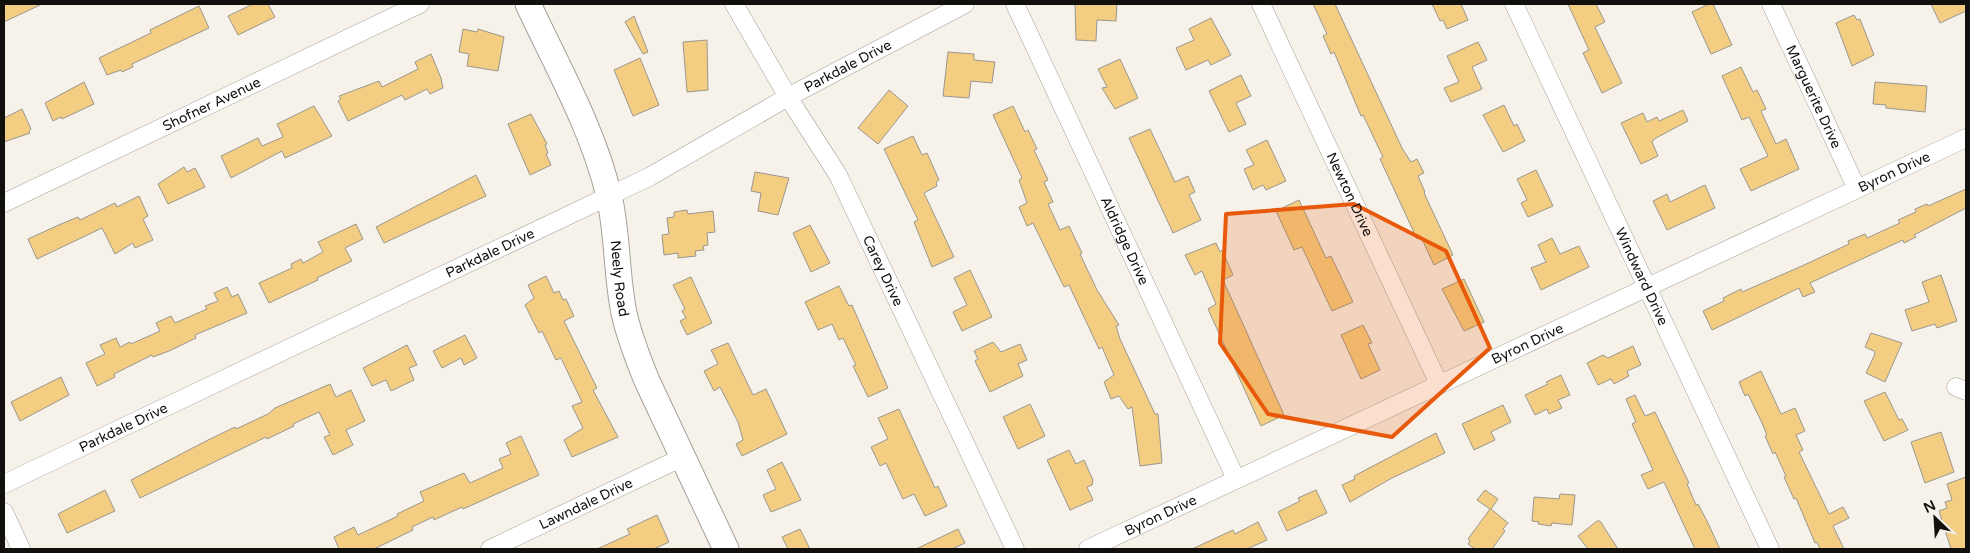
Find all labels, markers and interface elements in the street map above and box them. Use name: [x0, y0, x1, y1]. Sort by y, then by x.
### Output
street label: Parkdale Drive: [801, 36, 894, 96]
street label: Marguerite Drive: [1783, 42, 1845, 151]
street label: Shofner Avenue: [160, 73, 263, 134]
street label: Byron Drive: [1855, 148, 1933, 196]
street label: Newton Drive: [1323, 149, 1377, 239]
street label: Aldridge Drive: [1097, 194, 1153, 288]
street label: Parkdale Drive: [443, 224, 537, 281]
street label: Windward Drive: [1612, 225, 1672, 328]
street label: Carey Drive: [859, 233, 907, 309]
street label: Neely Road: [607, 240, 633, 318]
street label: Byron Drive: [1489, 319, 1566, 367]
street label: Parkdale Drive: [76, 399, 170, 456]
street label: Lawndale Drive: [536, 474, 635, 533]
street label: Byron Drive: [1122, 491, 1199, 539]
north arrow: [1910, 493, 1960, 543]
text: N: [1921, 497, 1938, 517]

